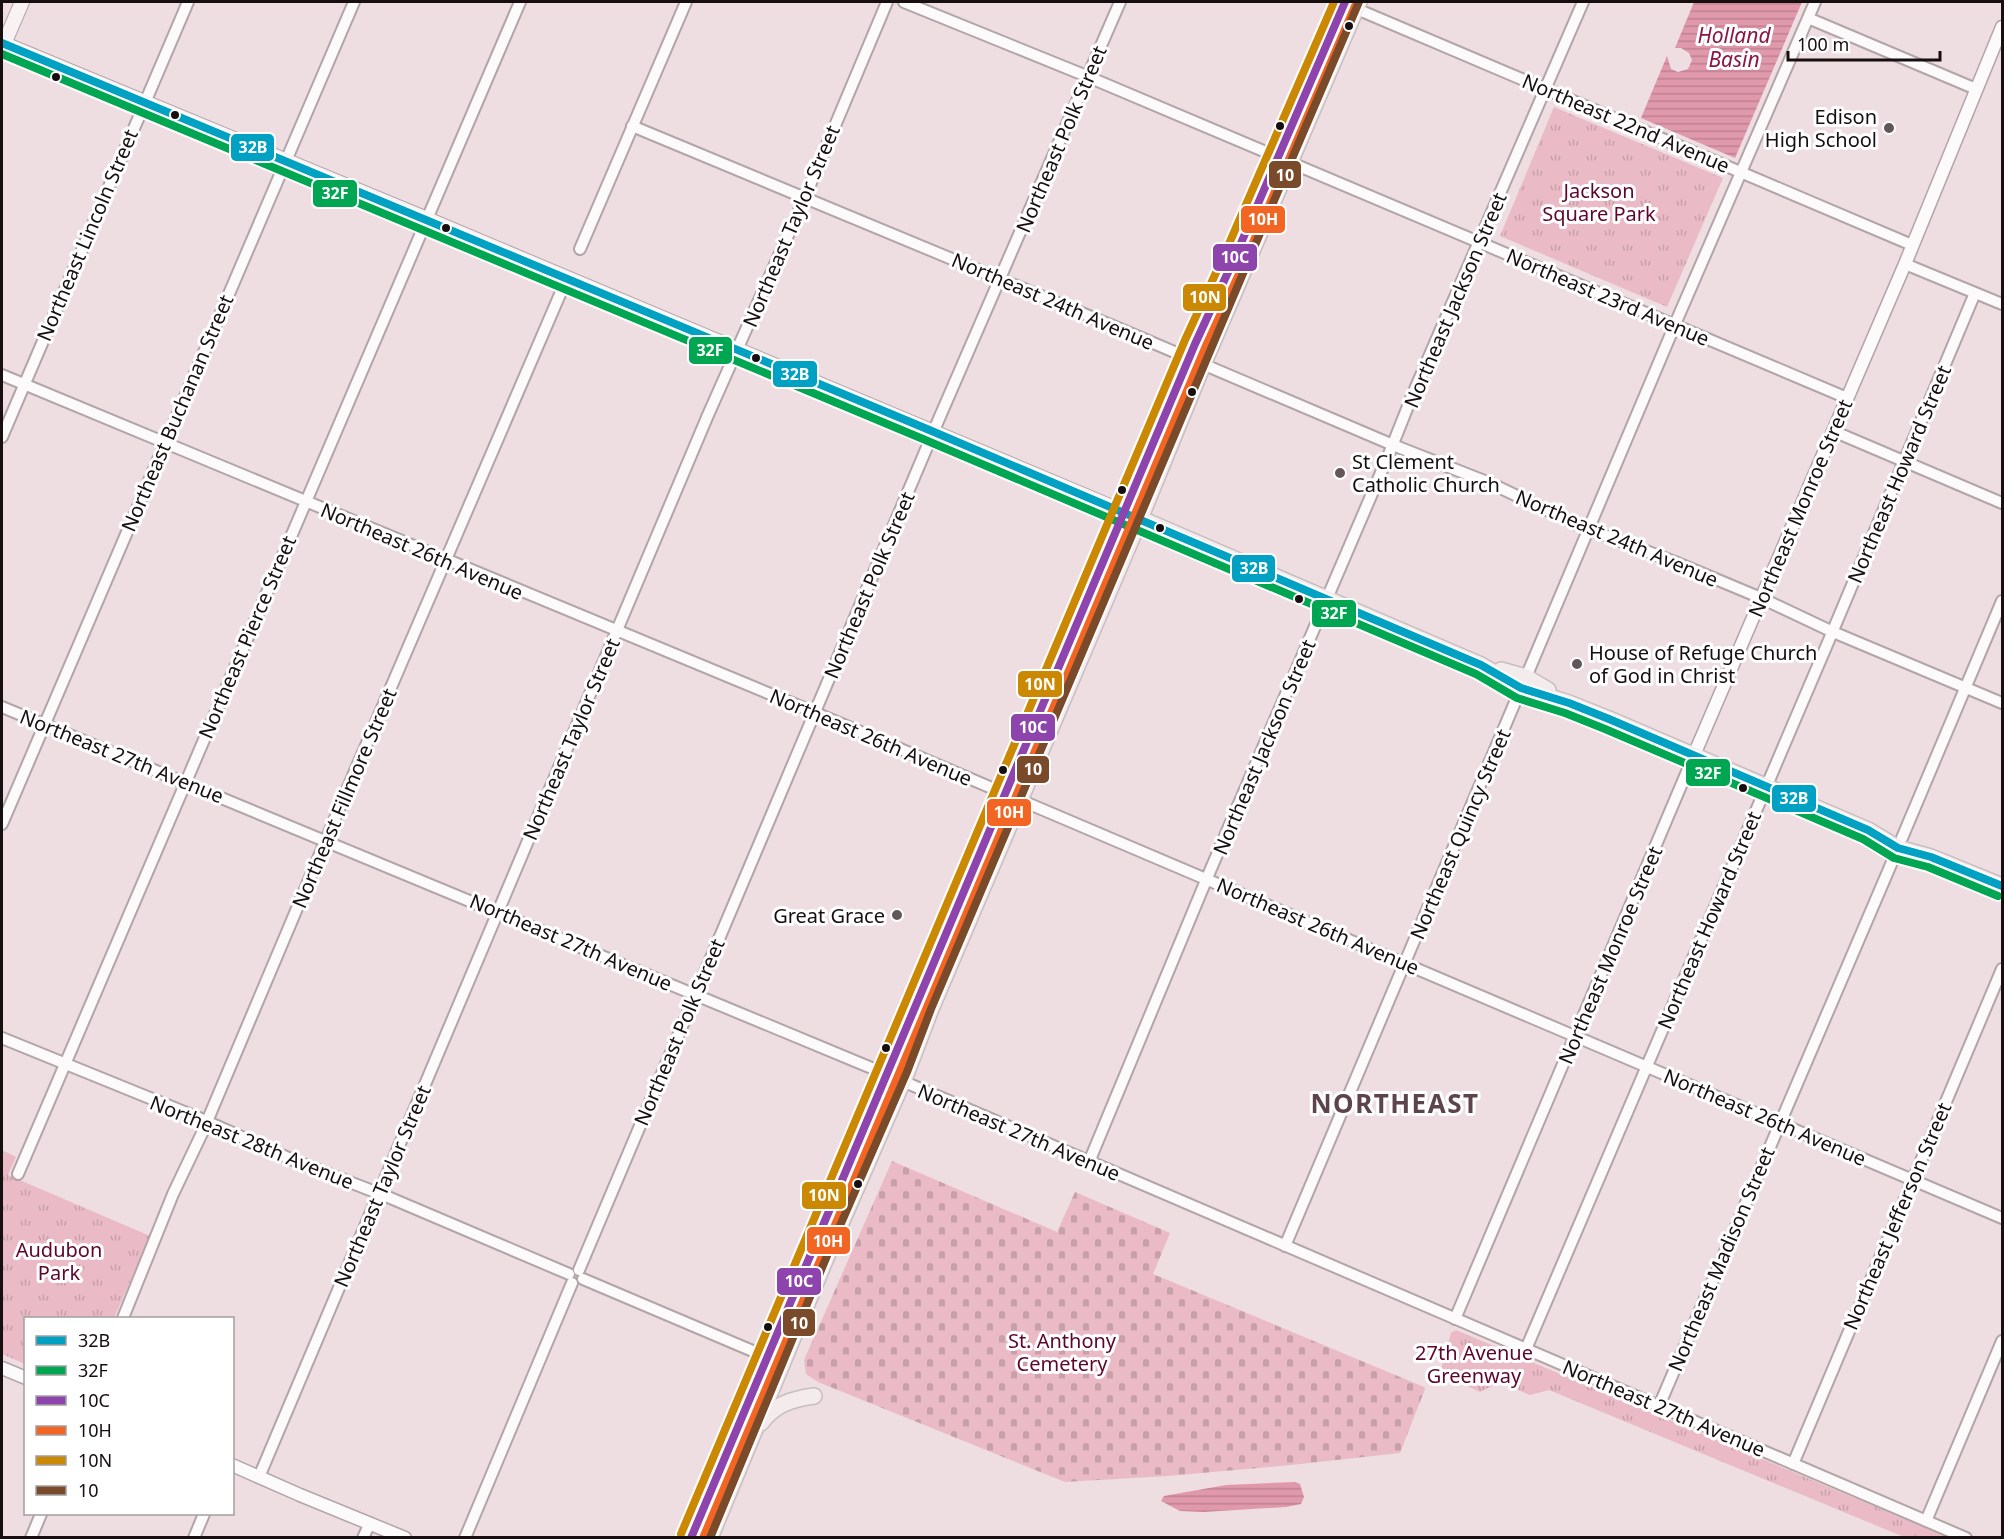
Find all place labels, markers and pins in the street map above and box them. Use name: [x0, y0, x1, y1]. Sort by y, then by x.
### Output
unlabelled marker: [1343, 20, 1355, 32]
unlabelled marker: [50, 71, 62, 83]
place label: Edison High School: [1765, 103, 1877, 153]
unlabelled marker: [169, 109, 181, 121]
unlabelled marker: [1274, 120, 1286, 132]
marker: Edison High School: [1882, 121, 1896, 135]
unlabelled marker: [440, 222, 452, 234]
unlabelled marker: [750, 352, 762, 364]
unlabelled marker: [1186, 386, 1198, 398]
place label: St Clement Catholic Church: [1352, 448, 1500, 498]
marker: St Clement Catholic Church: [1333, 466, 1347, 480]
unlabelled marker: [1116, 484, 1128, 496]
unlabelled marker: [1154, 522, 1166, 534]
unlabelled marker: [1293, 593, 1305, 605]
place label: House of Refuge Church of God in Christ: [1589, 639, 1817, 689]
marker: House of Refuge Church of God in Christ: [1570, 657, 1584, 671]
unlabelled marker: [997, 764, 1009, 776]
unlabelled marker: [1737, 782, 1749, 794]
place label: Great Grace: [773, 902, 885, 929]
marker: Great Grace: [890, 908, 904, 922]
unlabelled marker: [880, 1042, 892, 1054]
unlabelled marker: [852, 1178, 864, 1190]
unlabelled marker: [762, 1321, 774, 1333]

